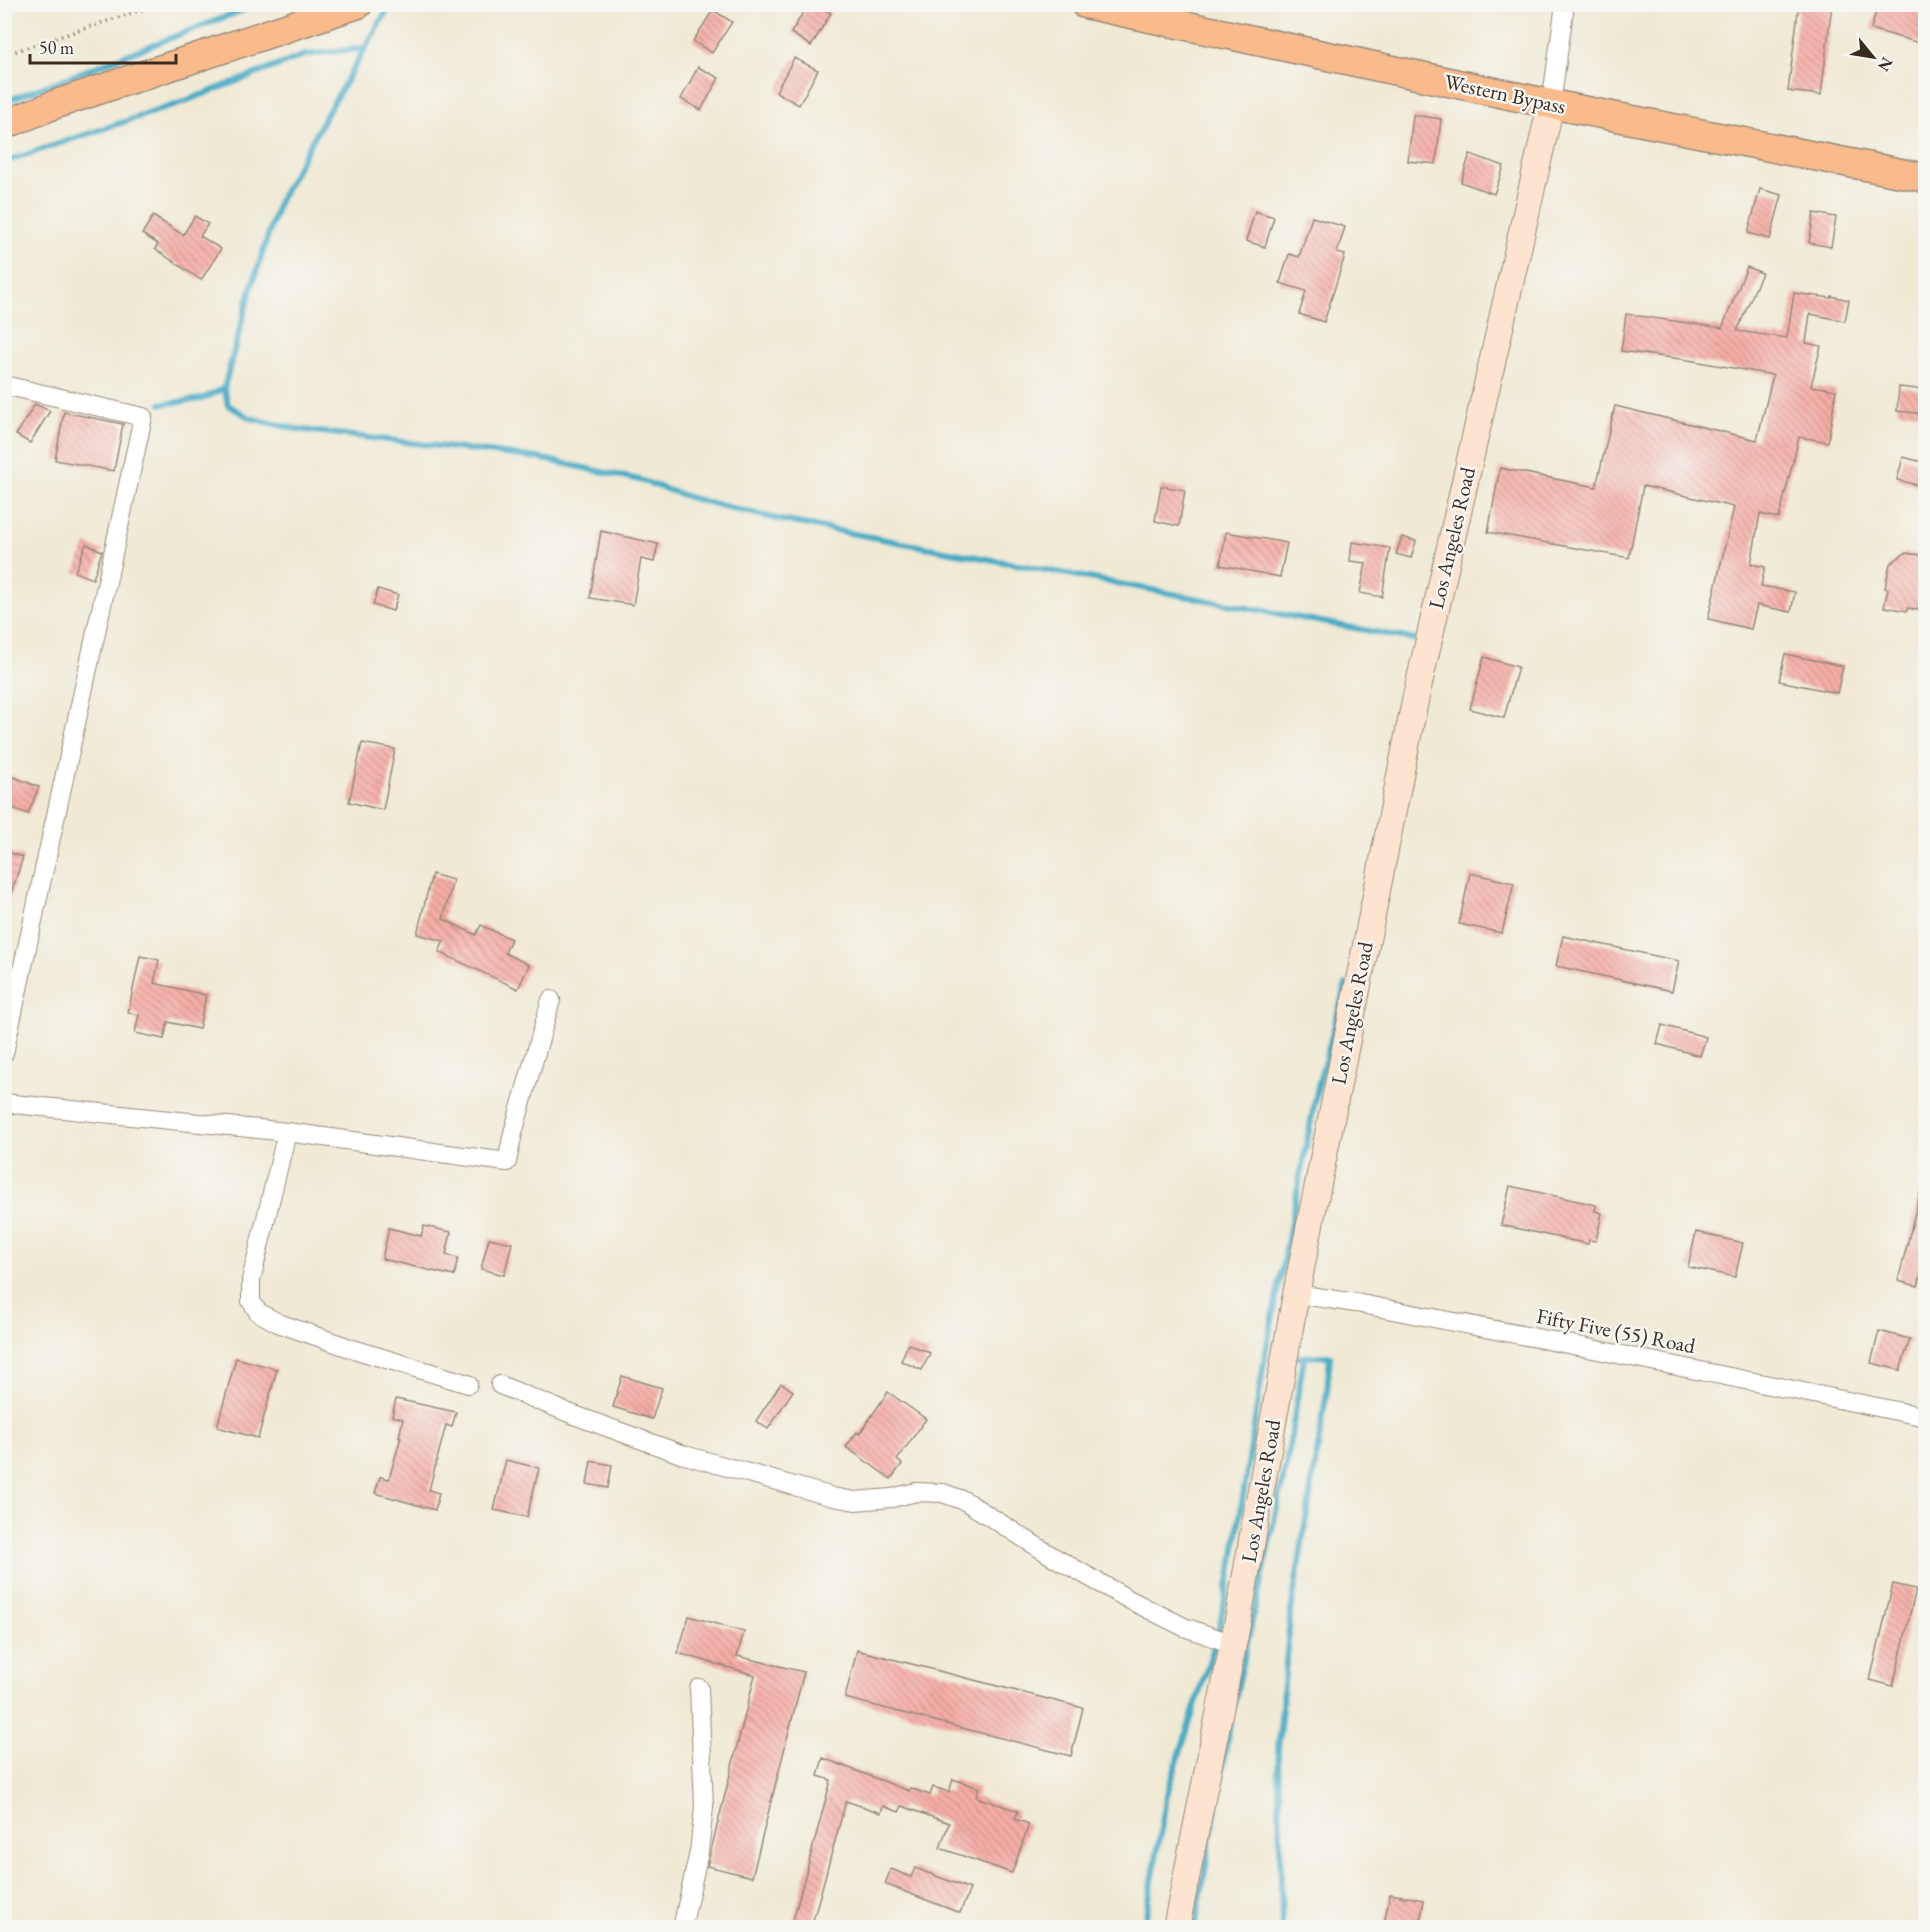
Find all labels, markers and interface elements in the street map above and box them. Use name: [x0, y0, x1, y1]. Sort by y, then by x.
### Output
scale bar: [30, 27, 176, 65]
north arrow: [1843, 27, 1903, 87]
text: 50 m: [39, 36, 74, 59]
text: N: [1873, 53, 1898, 75]
street label: Western Bypass: [1442, 68, 1568, 120]
street label: Los Angeles Road: [1422, 464, 1481, 611]
street label: Los Angeles Road: [1324, 939, 1379, 1087]
street label: Fifty Five (55) Road: [1534, 1302, 1698, 1359]
street label: Los Angeles Road: [1235, 1417, 1286, 1565]

